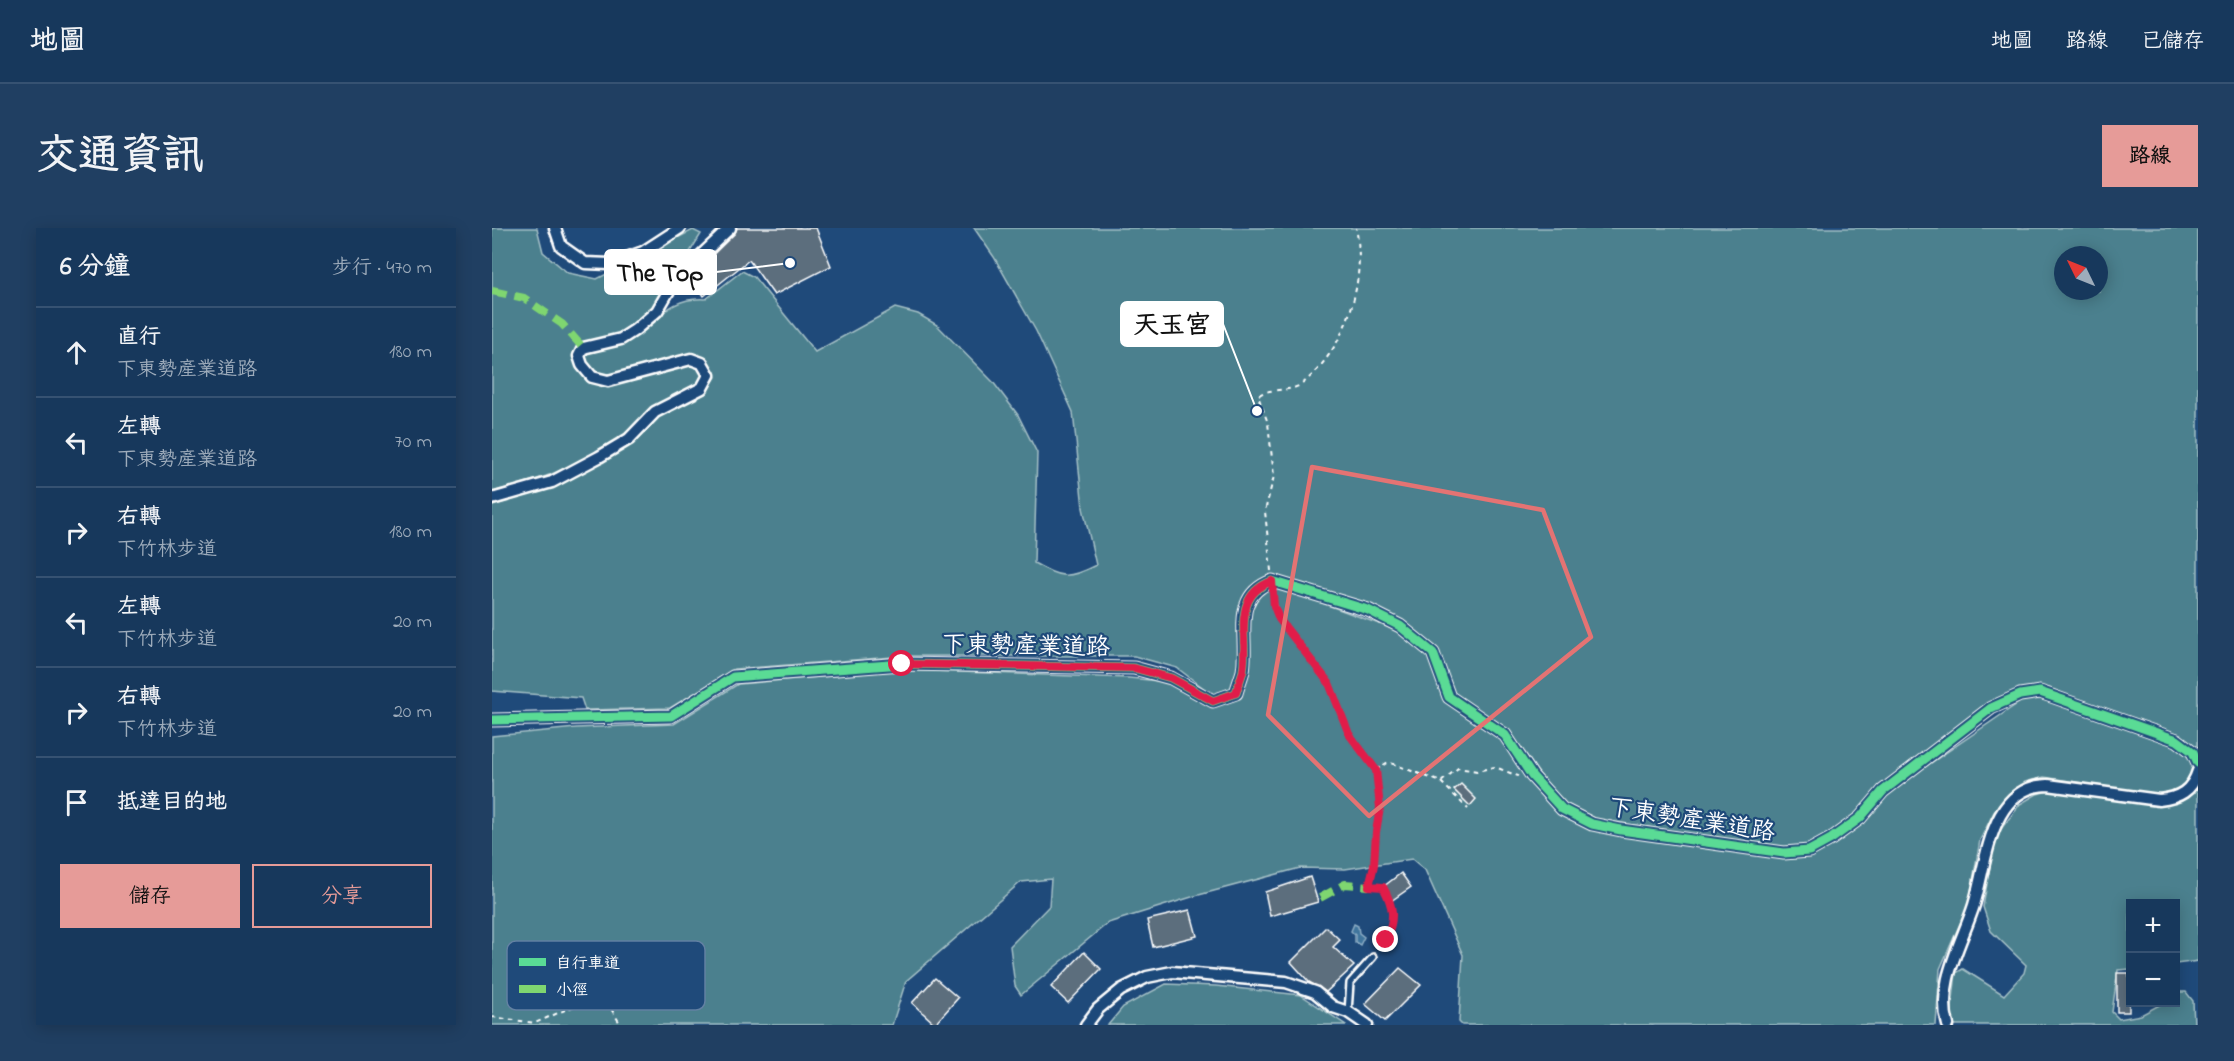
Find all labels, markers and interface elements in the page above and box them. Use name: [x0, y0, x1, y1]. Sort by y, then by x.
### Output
text: 地圖: [30, 22, 86, 63]
text: 地圖: [1991, 27, 2033, 57]
text: 路線: [2066, 27, 2108, 57]
text: 已儲存: [2141, 27, 2204, 57]
button: 路線: [2102, 125, 2198, 187]
text: 交通資訊: [36, 127, 204, 188]
north arrow: [2054, 246, 2108, 300]
text: 6 分鐘: [60, 249, 130, 287]
callout: The Top: [605, 250, 716, 294]
text: 步行 · 470 m: [332, 254, 432, 283]
text: The Top: [617, 256, 703, 294]
callout: 天玉宮: [1121, 302, 1223, 346]
text: 天玉宮: [1133, 308, 1211, 346]
text: 直行: [117, 322, 161, 354]
icon: ahead: [60, 336, 93, 369]
text: 180 m: [389, 338, 432, 367]
text: 下東勢產業道路: [117, 356, 257, 385]
text: 左轉: [117, 412, 161, 444]
icon: left: [60, 426, 93, 459]
text: 70 m: [395, 428, 432, 457]
text: 下東勢產業道路: [117, 446, 257, 475]
text: 右轉: [117, 502, 161, 534]
icon: right: [60, 516, 93, 549]
text: 180 m: [389, 518, 432, 547]
text: 下竹林步道: [117, 536, 217, 565]
text: 左轉: [117, 592, 161, 624]
icon: left: [60, 606, 93, 639]
text: 20 m: [393, 608, 432, 637]
text: 下竹林步道: [117, 626, 217, 655]
street label: 下東勢產業道路: [942, 629, 1110, 666]
route start: [888, 650, 914, 676]
text: 右轉: [117, 682, 161, 714]
icon: right: [60, 696, 93, 729]
text: 20 m: [393, 698, 432, 727]
text: 下竹林步道: [117, 716, 217, 745]
icon: arrive: [60, 786, 93, 819]
text: 抵達目的地: [117, 787, 227, 819]
street label: 下東勢產業道路: [1606, 791, 1777, 852]
button: 儲存: [60, 864, 240, 928]
button: 分享: [252, 864, 432, 928]
map controls: [2126, 899, 2180, 1007]
button: +: [2126, 899, 2180, 953]
route end: [1372, 926, 1398, 952]
legend: [507, 941, 705, 1010]
text: 自行車道: [556, 952, 620, 976]
button: −: [2126, 953, 2180, 1007]
text: 小徑: [556, 979, 588, 1003]

